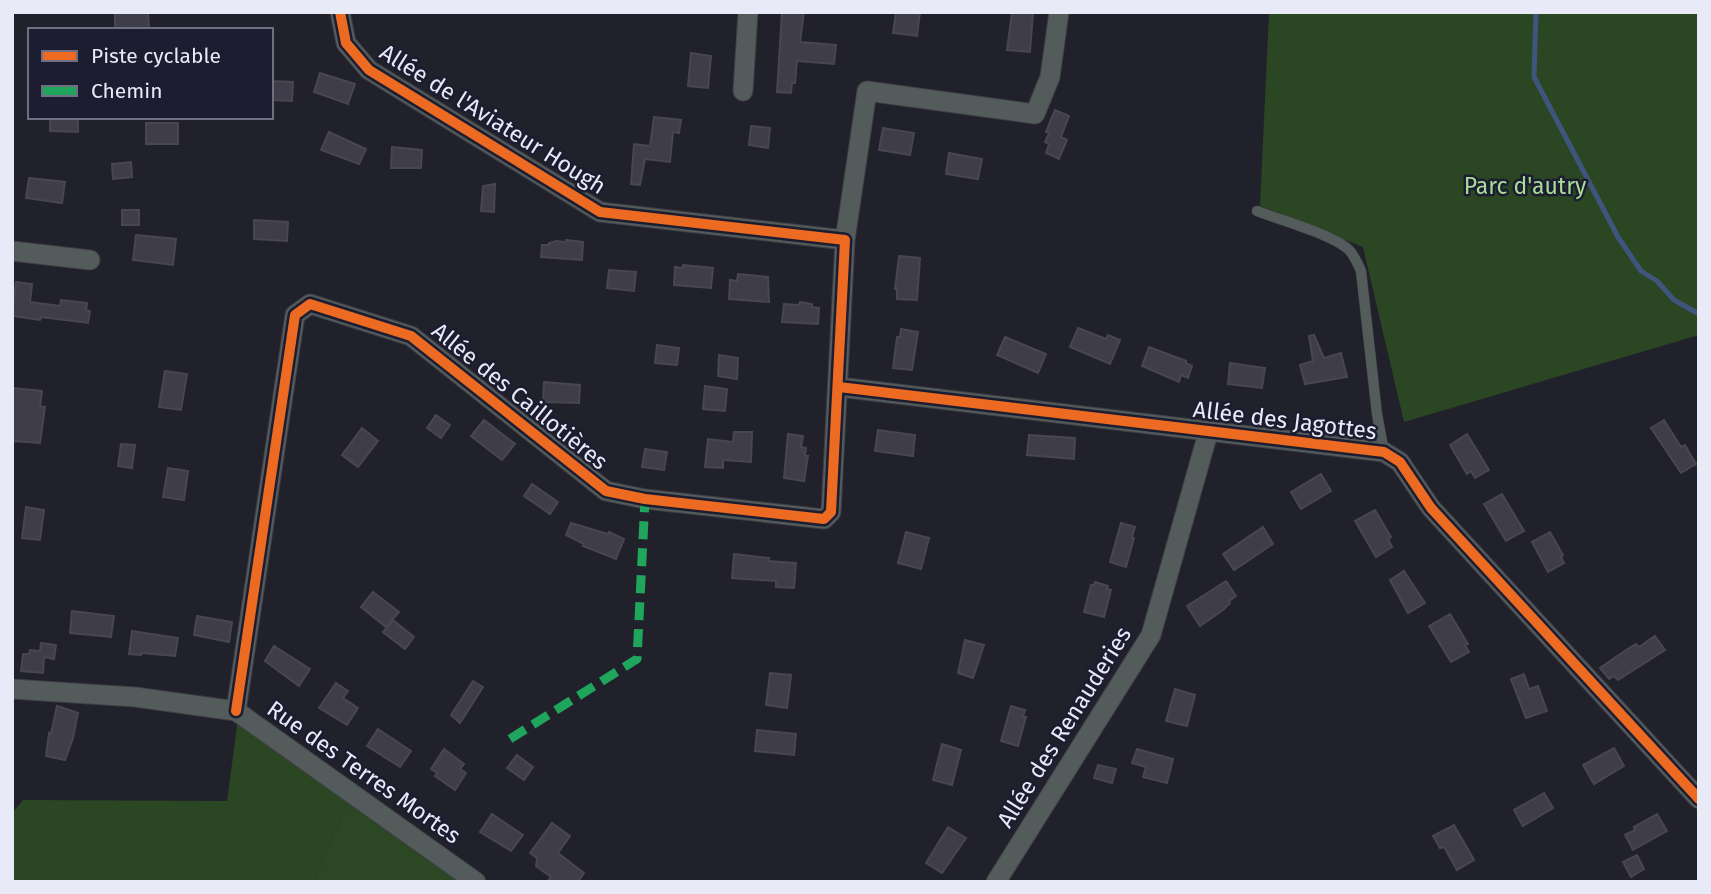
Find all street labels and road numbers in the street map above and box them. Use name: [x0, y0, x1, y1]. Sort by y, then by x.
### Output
street label: Allée de l'Aviateur Hough: [375, 38, 611, 200]
street label: Allée des Caillotières: [426, 316, 614, 476]
street label: Allée des Jagottes: [1192, 395, 1378, 445]
street label: Allée des Renauderies: [991, 622, 1137, 832]
street label: Rue des Terres Mortes: [262, 695, 466, 849]

